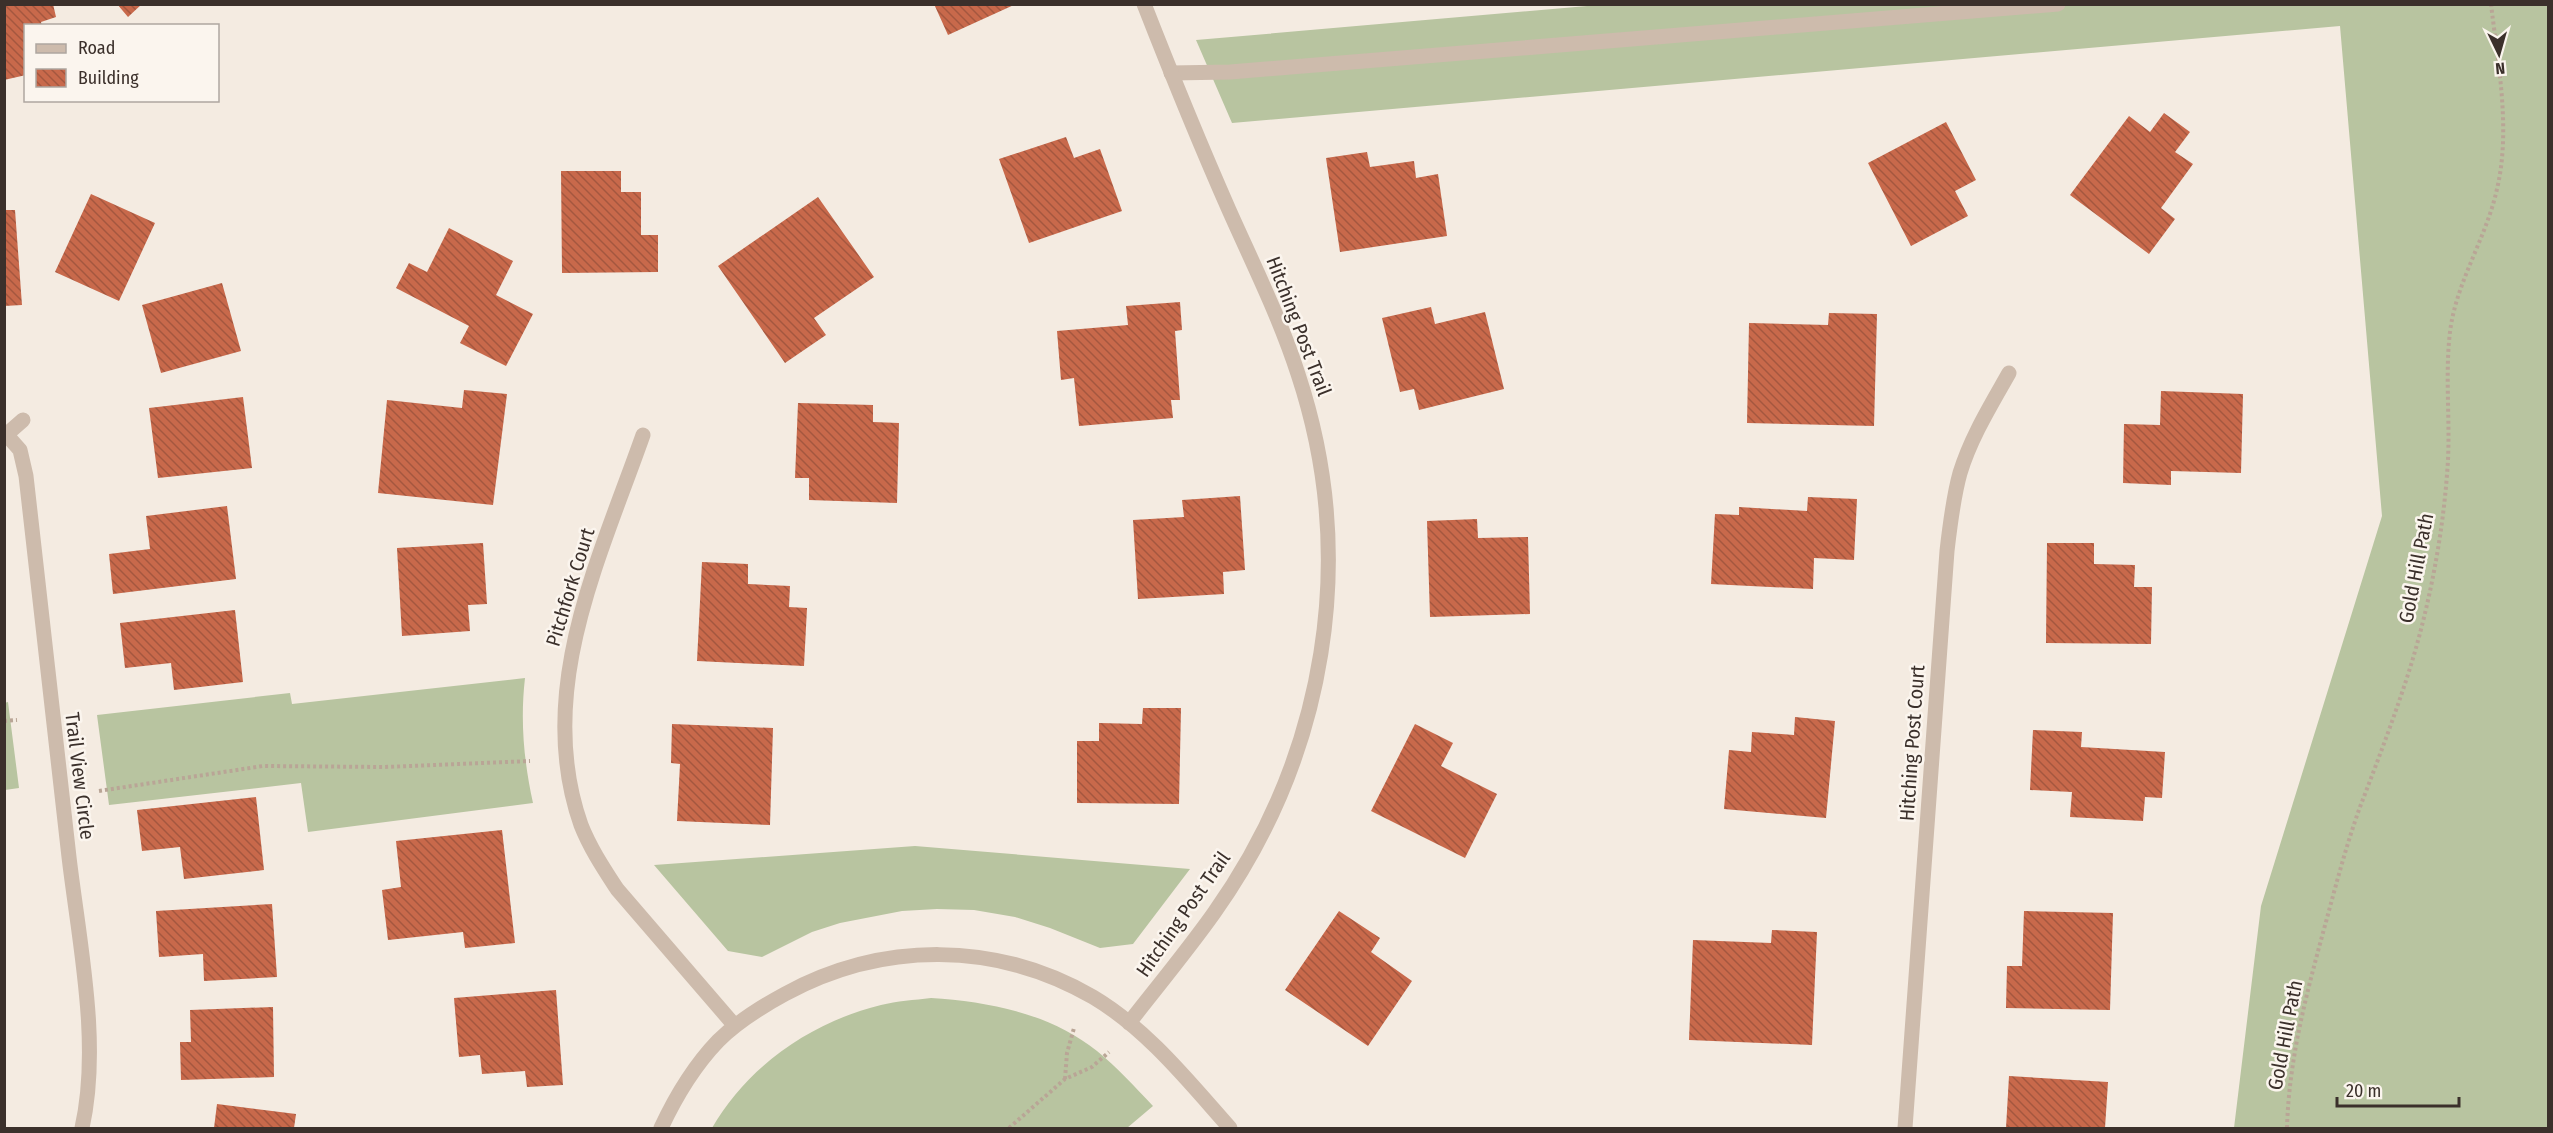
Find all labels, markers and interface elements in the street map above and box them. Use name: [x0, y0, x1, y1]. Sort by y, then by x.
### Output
legend: [24, 24, 219, 102]
north arrow: [2469, 24, 2529, 84]
text: Road: [78, 37, 115, 59]
text: N: [2495, 59, 2506, 78]
text: Building: [78, 67, 139, 89]
street label: Hitching Post Trail: [1261, 253, 1337, 399]
street label: Gold Hill Path: [2394, 511, 2438, 625]
street label: Pitchfork Court: [541, 524, 600, 649]
street label: Hitching Post Court: [1895, 664, 1929, 822]
street label: Trail View Circle: [60, 711, 100, 841]
street label: Hitching Post Trail: [1131, 847, 1235, 981]
street label: Gold Hill Path: [2263, 978, 2307, 1092]
scale bar: [2337, 1070, 2458, 1108]
text: 20 m: [2346, 1080, 2381, 1102]

